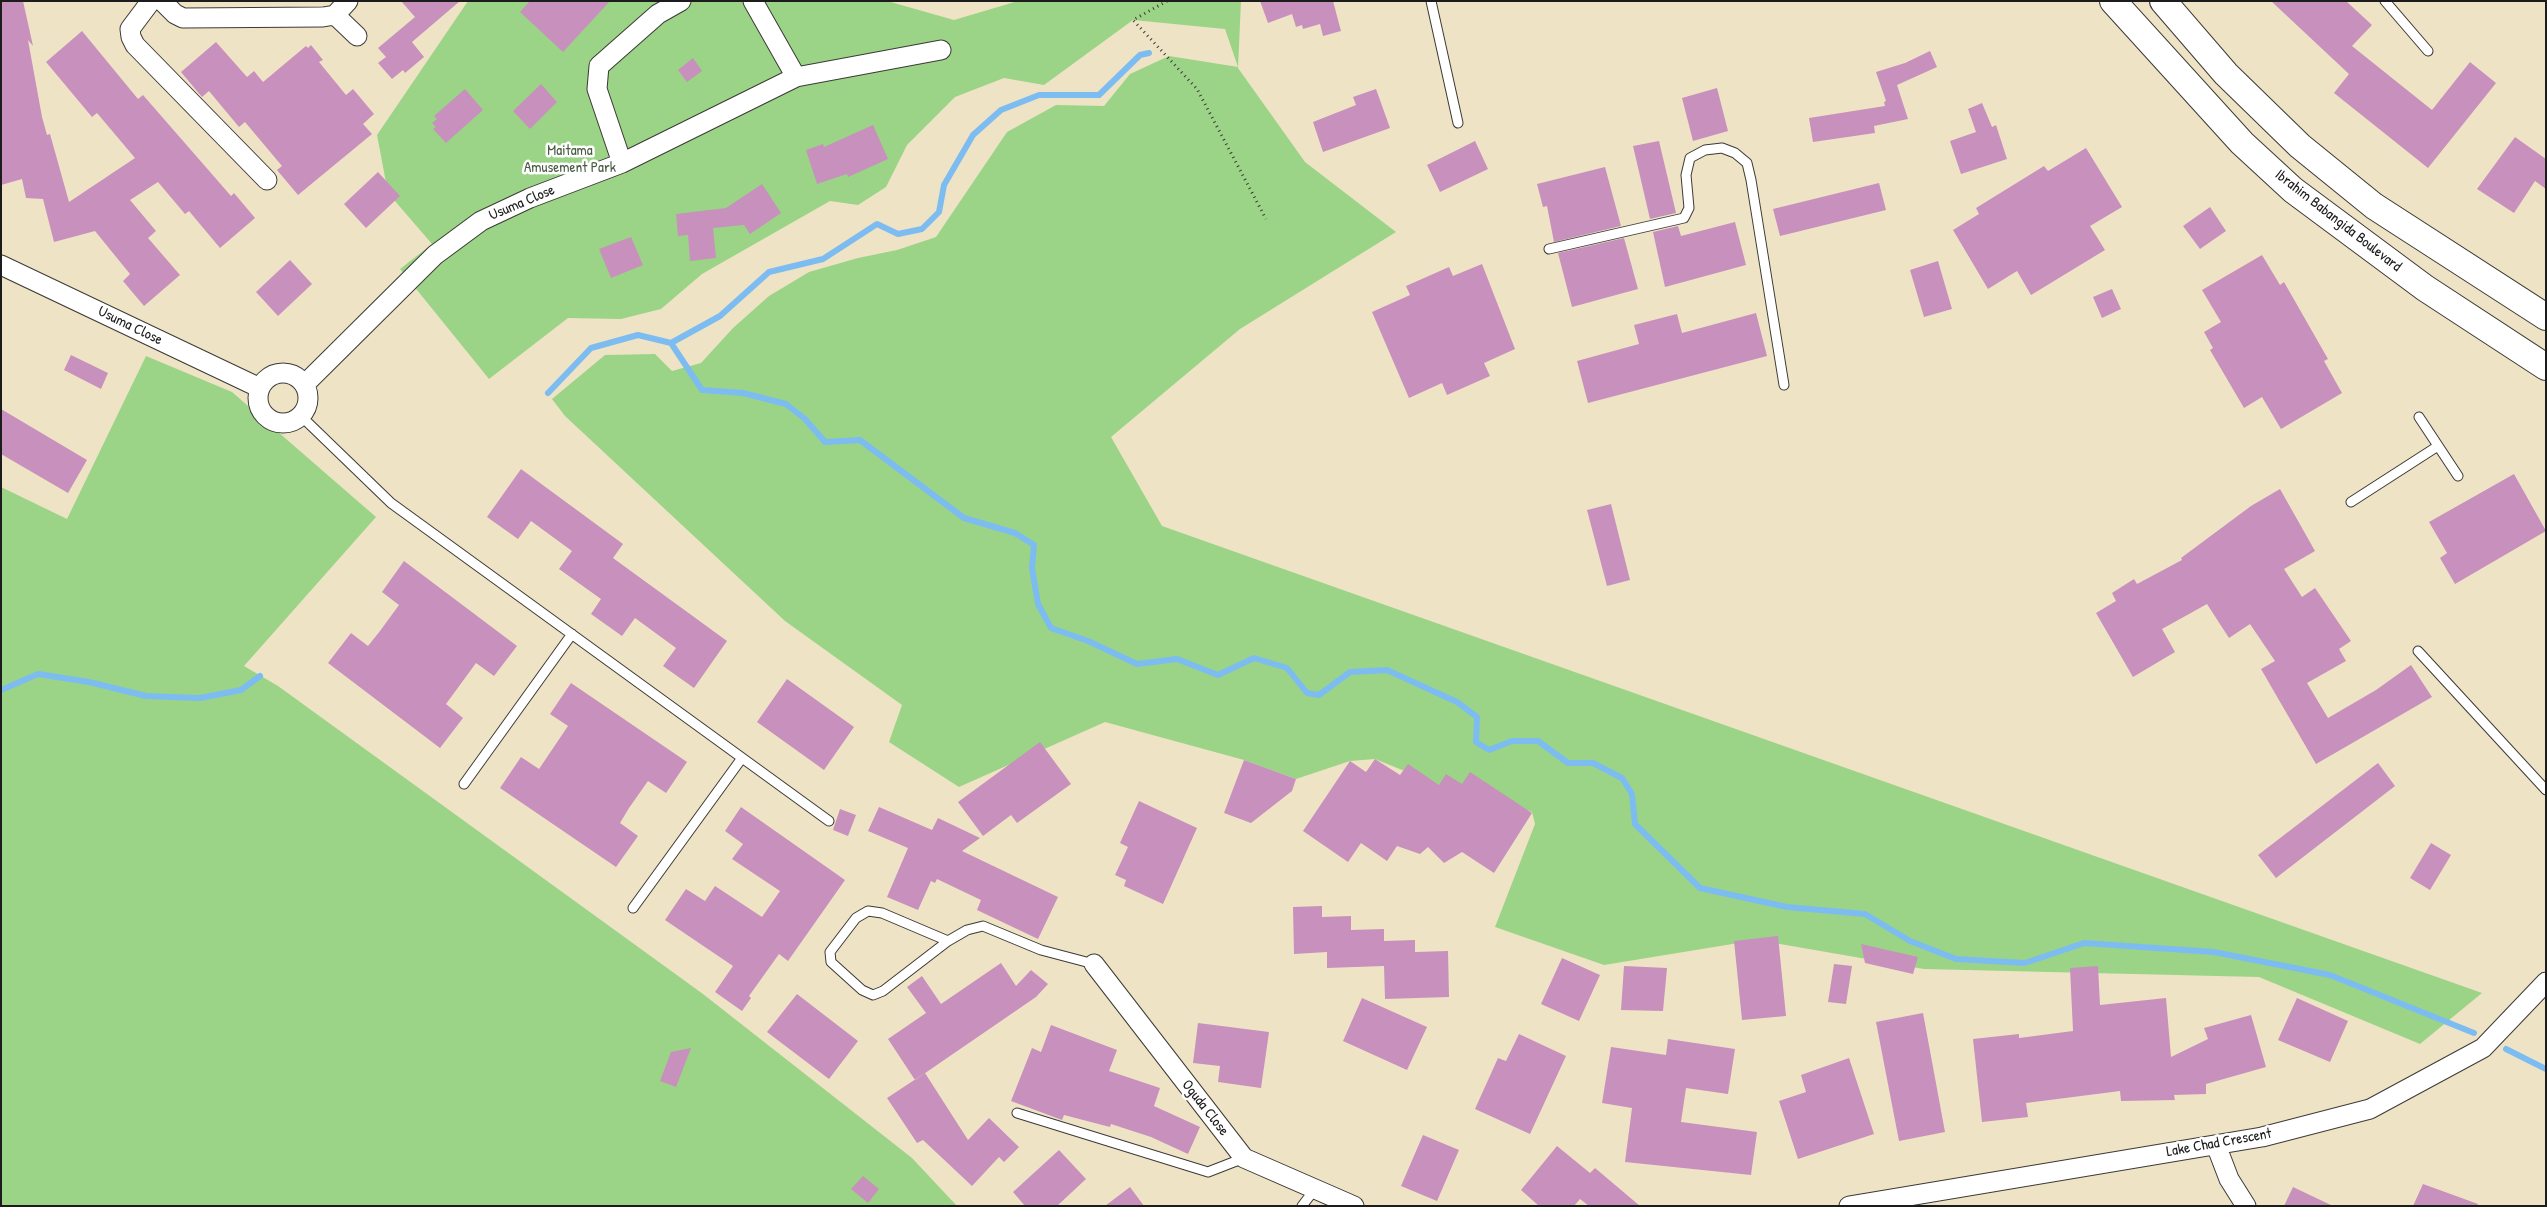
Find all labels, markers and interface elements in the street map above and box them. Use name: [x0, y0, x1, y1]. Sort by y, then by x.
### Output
park label: Maitama Amusement Park: [524, 142, 616, 177]
street label: Ibrahim Babangida Boulevard: [2271, 166, 2405, 276]
street label: Usuma Close: [486, 181, 558, 225]
street label: Usuma Close: [95, 303, 165, 349]
street label: Oguda Close: [1178, 1076, 1232, 1140]
street label: Lake Chad Crescent: [2165, 1125, 2273, 1161]

